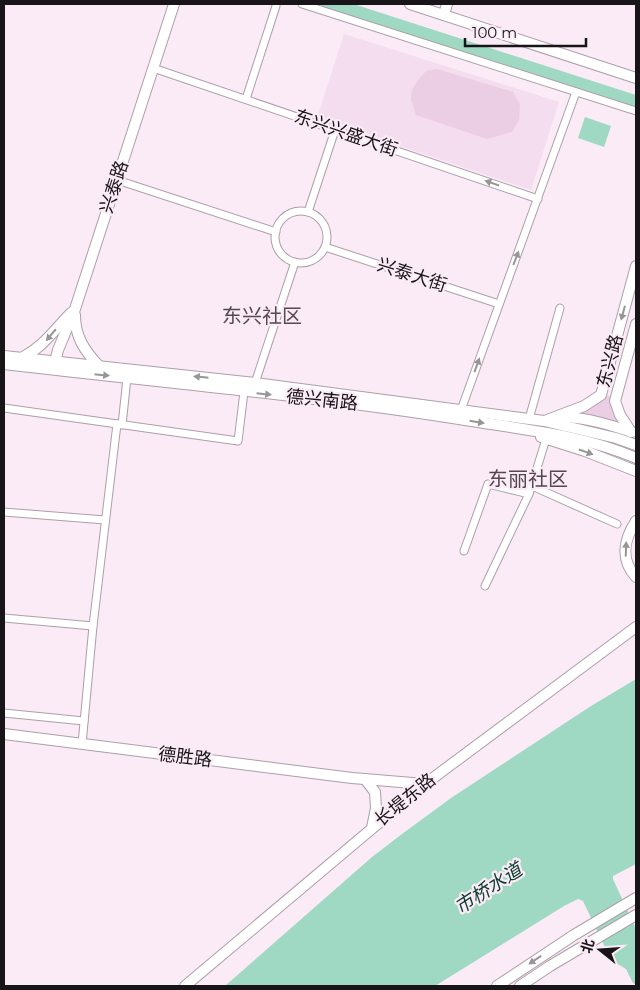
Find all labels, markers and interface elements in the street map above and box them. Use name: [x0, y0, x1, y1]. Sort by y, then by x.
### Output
scale bar: [465, 15, 586, 47]
text: 100 m: [472, 23, 517, 42]
street label: 东兴兴盛大街: [291, 105, 401, 161]
street label: 兴泰路: [95, 158, 133, 216]
one-way arrow: [485, 179, 500, 186]
one-way arrow: [513, 251, 520, 266]
street label: 兴泰大街: [374, 253, 450, 297]
district label: 东兴社区: [222, 304, 302, 328]
one-way arrow: [619, 305, 627, 320]
one-way arrow: [45, 329, 56, 342]
street label: 东兴路: [592, 332, 628, 390]
one-way arrow: [474, 357, 481, 372]
one-way arrow: [94, 371, 110, 379]
one-way arrow: [193, 373, 209, 381]
street label: 德兴南路: [285, 385, 359, 415]
one-way arrow: [256, 390, 272, 398]
one-way arrow: [469, 418, 485, 426]
one-way arrow: [579, 448, 594, 456]
district label: 东丽社区: [488, 467, 568, 491]
one-way arrow: [622, 541, 630, 557]
street label: 德胜路: [157, 743, 213, 771]
street label: 长堤东路: [370, 769, 440, 831]
water label: 市桥水道: [450, 856, 529, 919]
north arrow: [575, 925, 625, 975]
text: 北: [577, 937, 598, 956]
one-way arrow: [528, 955, 542, 965]

